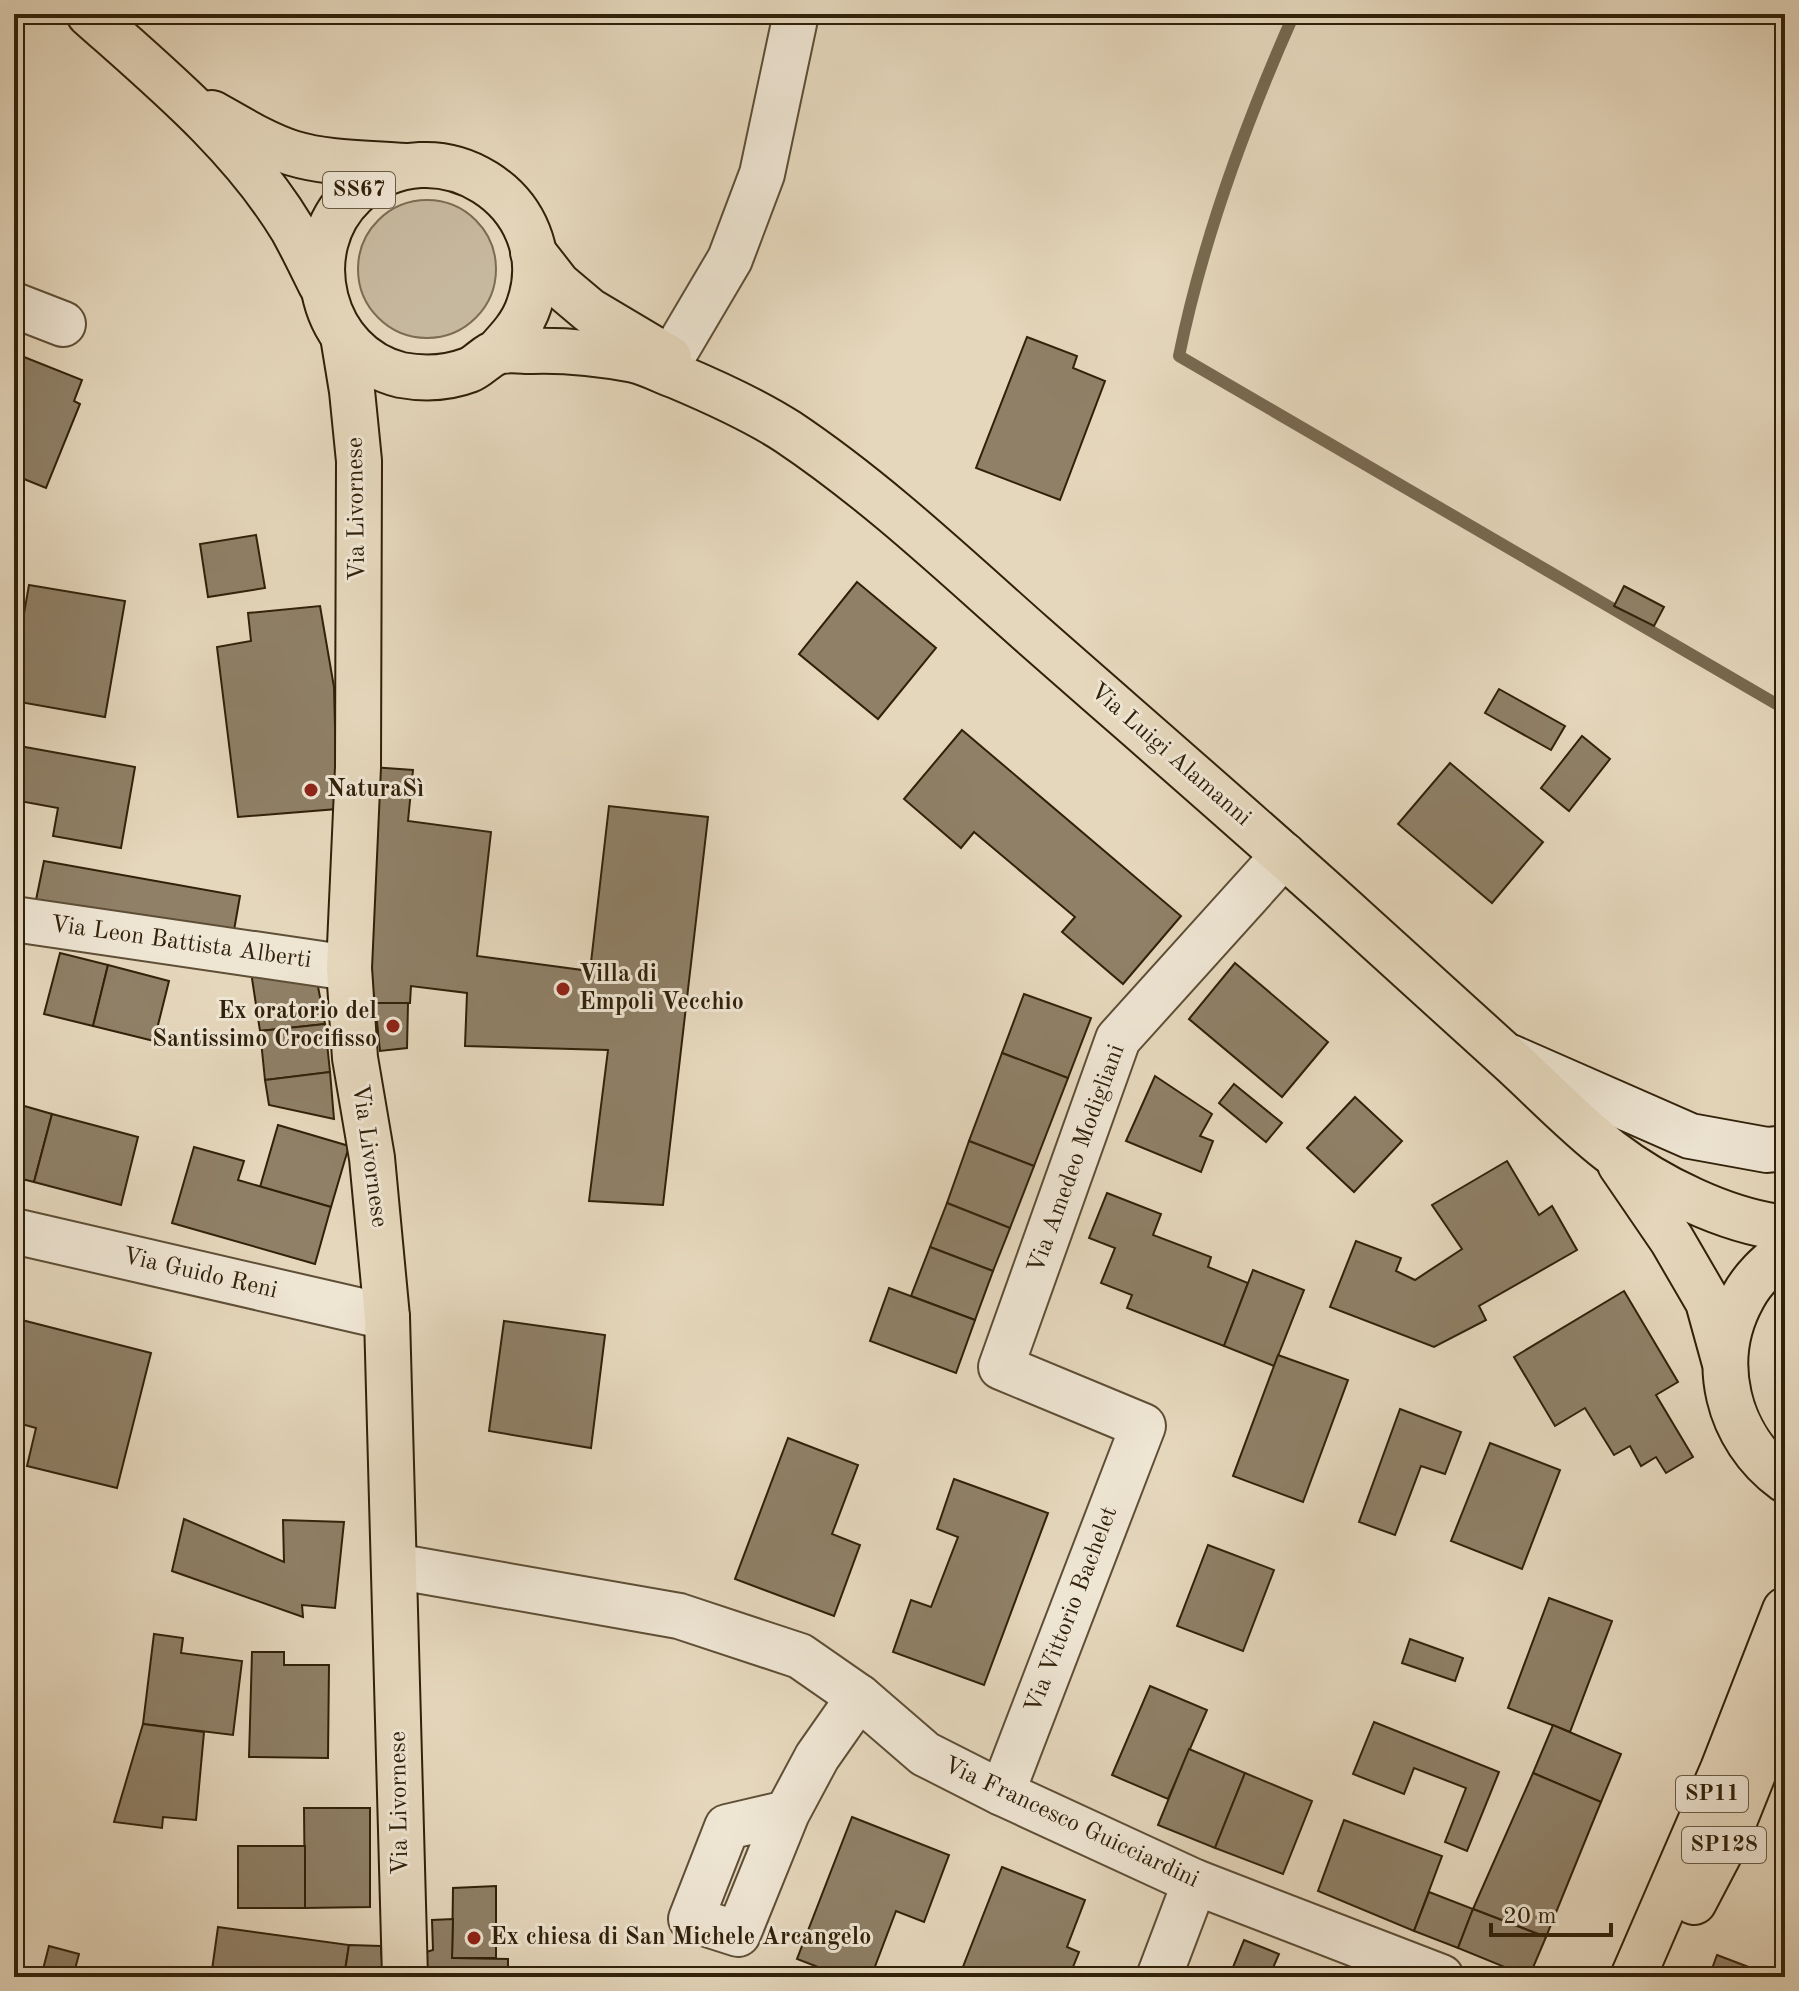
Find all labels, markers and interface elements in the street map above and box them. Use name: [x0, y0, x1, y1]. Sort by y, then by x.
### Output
road number: SS67: [323, 172, 395, 208]
street label: Via Livornese: [344, 437, 370, 581]
street label: Via Luigi Alamanni: [1085, 679, 1255, 831]
place label: NaturaSì: [327, 778, 424, 802]
marker: NaturaSì: [302, 781, 320, 799]
street label: Via Leon Battista Alberti: [49, 913, 313, 973]
place label: Villa di Empoli Vecchio: [579, 963, 744, 1015]
marker: Villa di Empoli Vecchio: [554, 980, 572, 998]
place label: Ex oratorio del Santissimo Crocifisso: [152, 1000, 377, 1052]
marker: Ex oratorio del Santissimo Crocifisso: [384, 1017, 402, 1035]
street label: Via Amedeo Modigliani: [1024, 1041, 1130, 1277]
street label: Via Livornese: [347, 1083, 391, 1229]
street label: Via Guido Reni: [120, 1245, 280, 1303]
street label: Via Vittorio Bachelet: [1022, 1503, 1122, 1717]
street label: Via Livornese: [387, 1731, 413, 1875]
street label: Via Francesco Guicciardini: [940, 1753, 1202, 1893]
road number: SP11: [1676, 1776, 1748, 1812]
road number: SP128: [1682, 1827, 1766, 1863]
scale bar: [1491, 1887, 1611, 1937]
text: 20 m: [1503, 1905, 1557, 1929]
place label: Ex chiesa di San Michele Arcangelo: [490, 1926, 871, 1950]
marker: Ex chiesa di San Michele Arcangelo: [465, 1929, 483, 1947]

